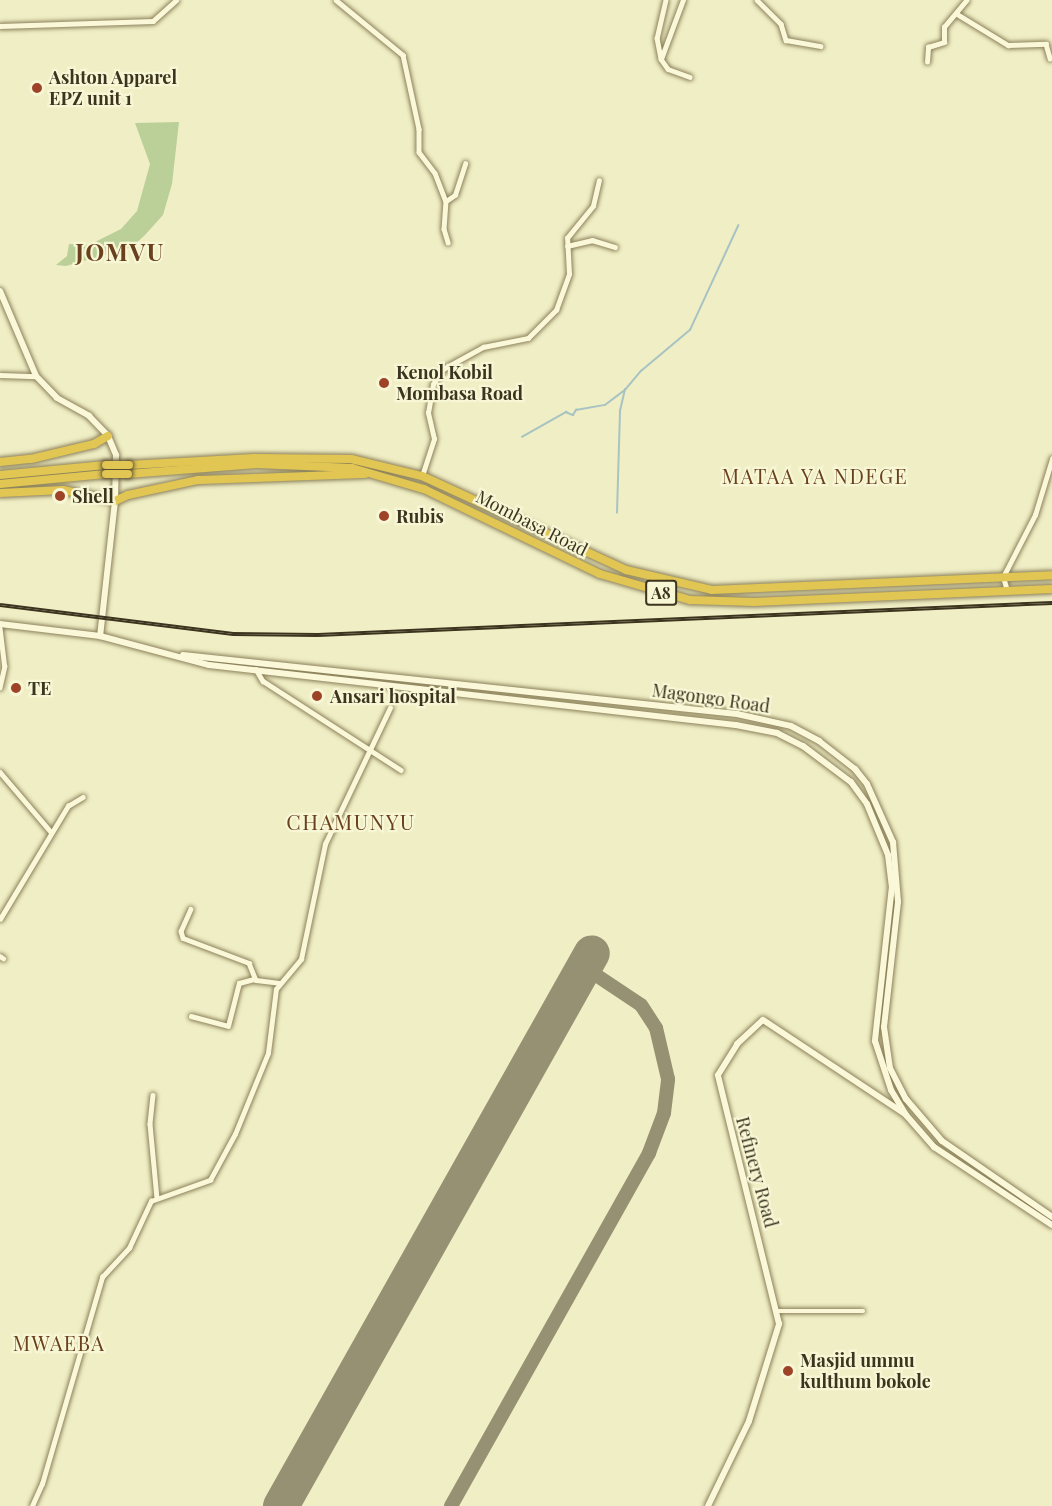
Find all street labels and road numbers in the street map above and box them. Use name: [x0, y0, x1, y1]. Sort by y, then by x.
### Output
street label: Mombasa Road: [472, 486, 592, 560]
road number: A8: [644, 580, 678, 606]
street label: Magongo Road: [651, 679, 771, 717]
street label: Refinery Road: [732, 1114, 782, 1230]

